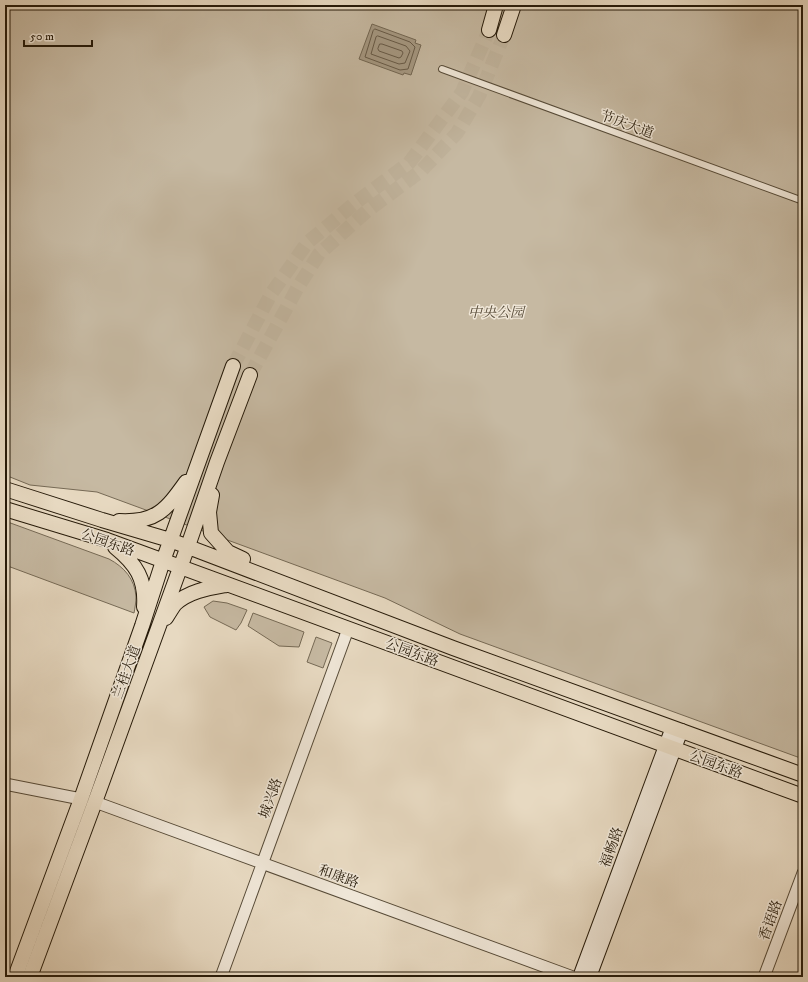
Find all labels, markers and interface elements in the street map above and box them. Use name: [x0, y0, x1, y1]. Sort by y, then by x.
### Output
scale bar: [24, 22, 92, 48]
text: 50 m: [30, 29, 54, 44]
street label: 节庆大道: [597, 107, 656, 143]
park label: 中央公园: [468, 304, 526, 322]
street label: 公园东路: [78, 525, 137, 561]
street label: 公园东路: [382, 635, 441, 671]
street label: 兰桂大道: [109, 643, 145, 702]
street label: 公园东路: [686, 747, 745, 783]
street label: 城兴路: [255, 776, 287, 821]
street label: 福畅路: [596, 825, 628, 870]
street label: 和康路: [316, 861, 361, 893]
street label: 香语路: [755, 898, 787, 943]

